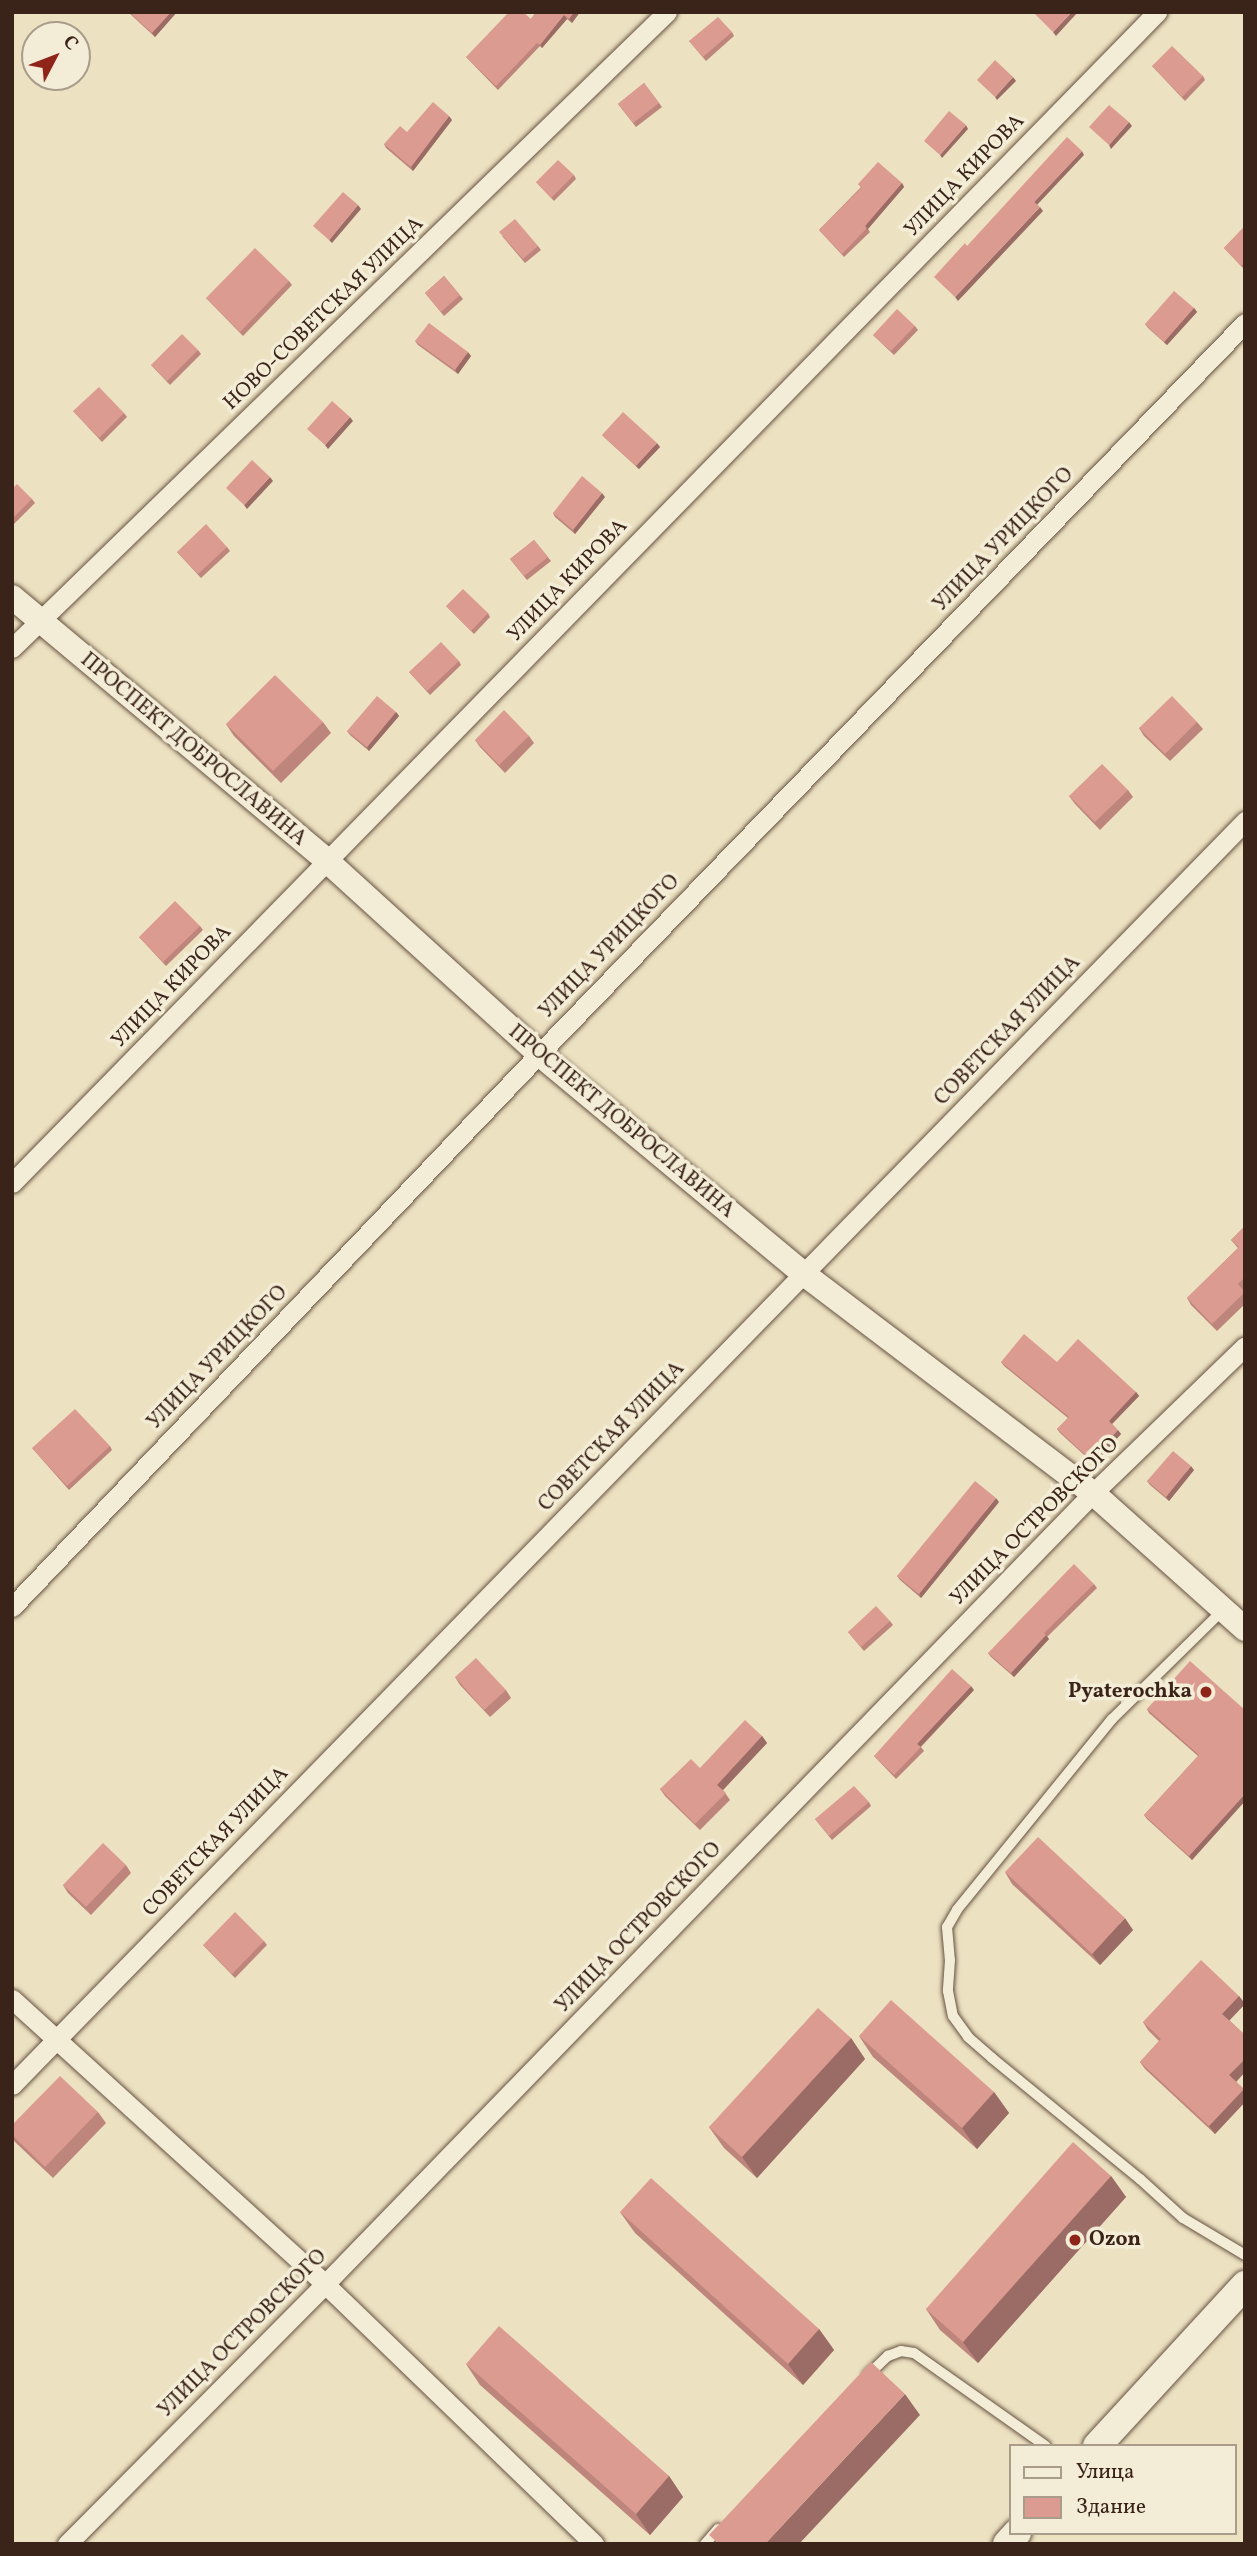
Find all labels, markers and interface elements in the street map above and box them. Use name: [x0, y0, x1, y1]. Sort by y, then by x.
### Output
north arrow: [21, 21, 91, 91]
text: С: [56, 30, 84, 57]
street label: УЛИЦА КИРОВА: [900, 109, 1030, 243]
street label: НОВО-СОВЕТСКАЯ УЛИЦА: [219, 212, 429, 416]
street label: УЛИЦА УРИЦКОГО: [929, 463, 1079, 617]
street label: УЛИЦА КИРОВА: [503, 514, 633, 648]
street label: ПРОСПЕКТ ДОБРОСЛАВИНА: [75, 648, 311, 852]
street label: УЛИЦА УРИЦКОГО: [535, 870, 685, 1024]
street label: УЛИЦА КИРОВА: [107, 920, 237, 1054]
street label: СОВЕТСКАЯ УЛИЦА: [930, 951, 1086, 1111]
street label: ПРОСПЕКТ ДОБРОСЛАВИНА: [503, 1020, 739, 1224]
street label: УЛИЦА УРИЦКОГО: [143, 1281, 293, 1435]
street label: СОВЕТСКАЯ УЛИЦА: [534, 1357, 690, 1517]
street label: УЛИЦА ОСТРОВСКОГО: [946, 1433, 1124, 1611]
place label: Pyaterochka: [1068, 1679, 1192, 1705]
marker: Pyaterochka: [1198, 1684, 1214, 1700]
street label: СОВЕТСКАЯ УЛИЦА: [138, 1762, 294, 1922]
street label: УЛИЦА ОСТРОВСКОГО: [551, 1837, 727, 2019]
place label: Ozon: [1089, 2227, 1141, 2253]
marker: Ozon: [1067, 2232, 1083, 2248]
street label: УЛИЦА ОСТРОВСКОГО: [154, 2245, 332, 2423]
legend: [1009, 2444, 1236, 2535]
text: Улица: [1076, 2458, 1134, 2487]
text: Здание: [1076, 2493, 1146, 2522]

